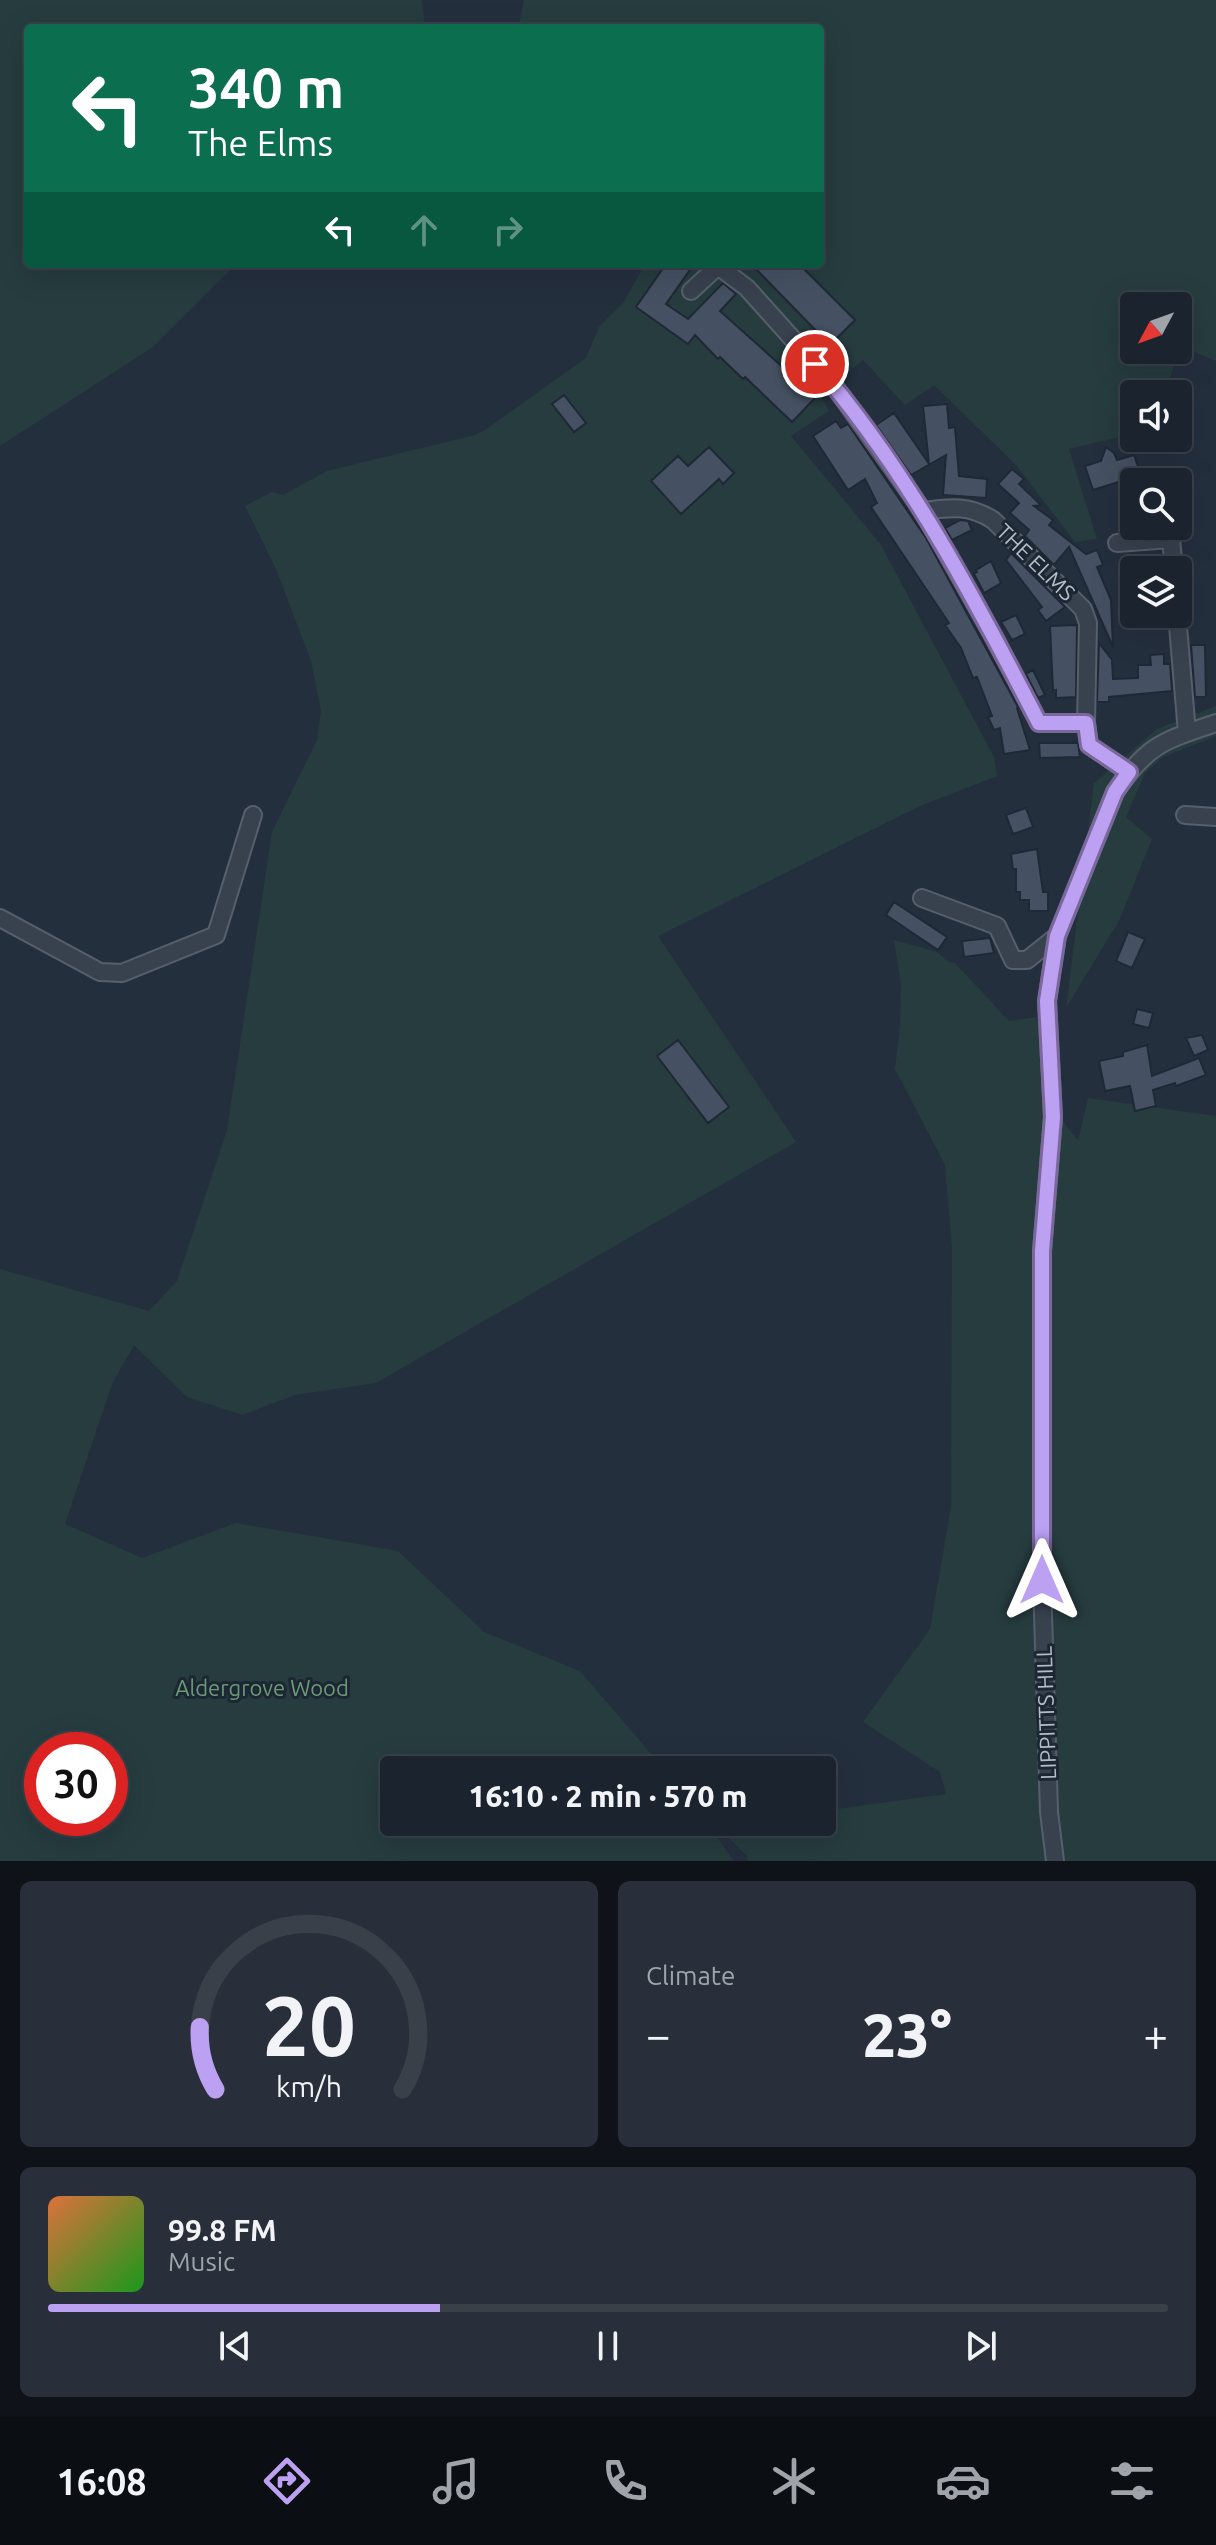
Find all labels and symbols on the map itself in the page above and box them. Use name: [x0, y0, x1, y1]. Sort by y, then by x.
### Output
north arrow: [1120, 292, 1192, 364]
pin: [781, 330, 849, 398]
street label: THE ELMS: [992, 518, 1081, 605]
position arrow: [1000, 1538, 1084, 1622]
street label: LIPPITTS HILL: [1031, 1646, 1060, 1780]
park label: Aldergrove Wood: [175, 1675, 349, 1700]
speed limit sign: 30: [24, 1732, 128, 1836]

